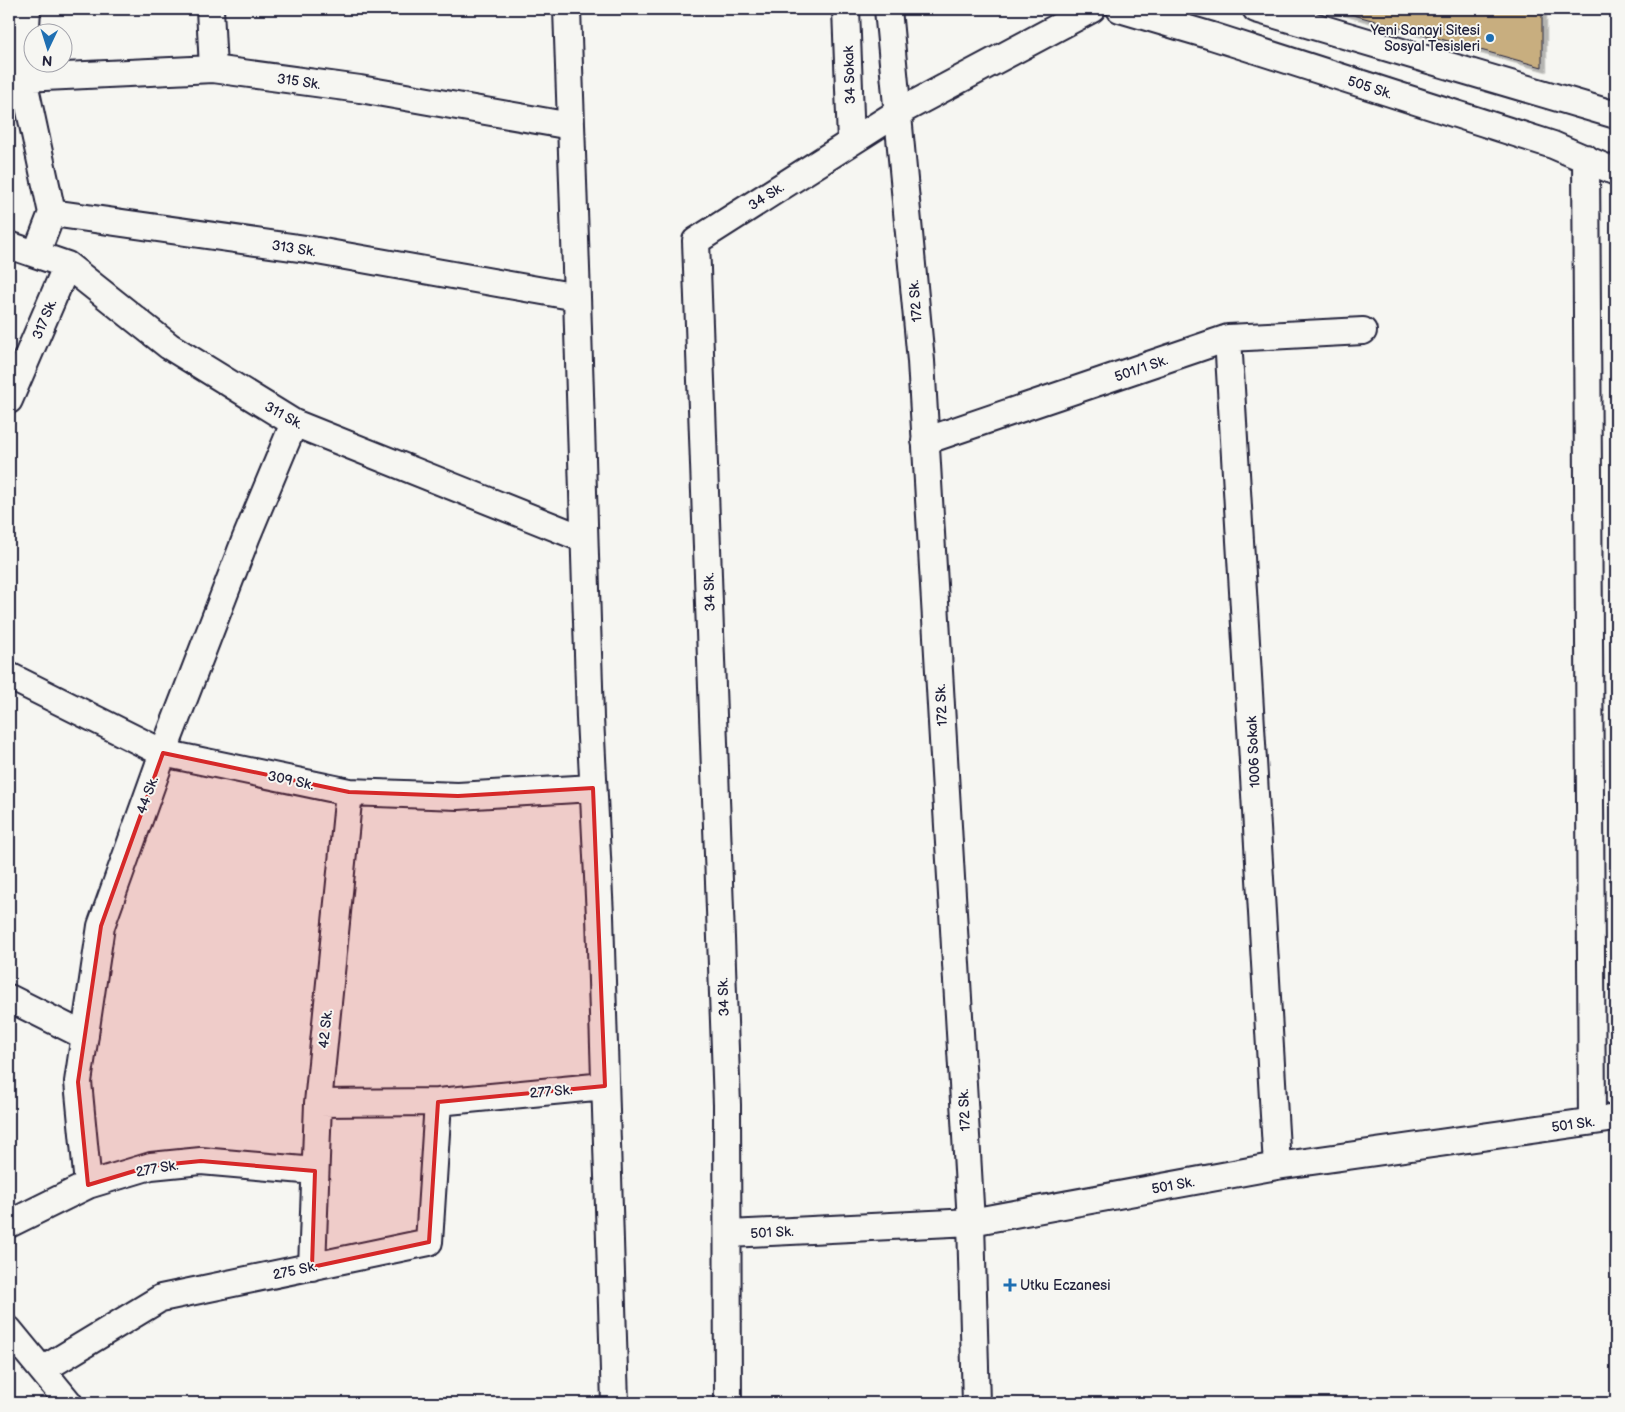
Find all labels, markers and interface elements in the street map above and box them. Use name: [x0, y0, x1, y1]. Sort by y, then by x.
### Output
north arrow: [22, 22, 72, 72]
place label: Yeni Sanayi Sitesi Sosyal Tesisleri: [1370, 22, 1480, 55]
marker: Yeni Sanayi Sitesi Sosyal Tesisleri: [1484, 32, 1496, 44]
street label: 34 Sokak: [840, 45, 859, 105]
text: N: [41, 52, 53, 69]
street label: 315 Sk.: [276, 70, 322, 93]
street label: 505 Sk.: [1345, 72, 1395, 103]
street label: 34 Sk.: [745, 179, 787, 214]
street label: 313 Sk.: [271, 237, 317, 260]
street label: 172 Sk.: [905, 279, 926, 323]
street label: 317 Sk.: [28, 296, 61, 342]
street label: 501/1 Sk.: [1112, 351, 1170, 386]
street label: 311 Sk.: [262, 398, 306, 433]
street label: 34 Sk.: [700, 572, 719, 612]
street label: 172 Sk.: [932, 683, 951, 727]
street label: 1006 Sokak: [1243, 716, 1264, 788]
street label: 309 Sk.: [266, 767, 316, 794]
street label: 44 Sk.: [133, 774, 162, 816]
street label: 34 Sk.: [714, 977, 733, 1017]
street label: 42 Sk.: [315, 1009, 336, 1049]
street label: 277 Sk.: [529, 1081, 573, 1102]
street label: 172 Sk.: [955, 1088, 974, 1132]
street label: 501 Sk.: [1550, 1113, 1596, 1136]
street label: 277 Sk.: [134, 1156, 180, 1181]
street label: 501 Sk.: [1150, 1173, 1196, 1198]
street label: 501 Sk.: [750, 1223, 794, 1242]
street label: 275 Sk.: [271, 1257, 319, 1283]
place label: Utku Eczanesi: [1020, 1277, 1110, 1294]
marker: Utku Eczanesi: [1004, 1279, 1016, 1291]

